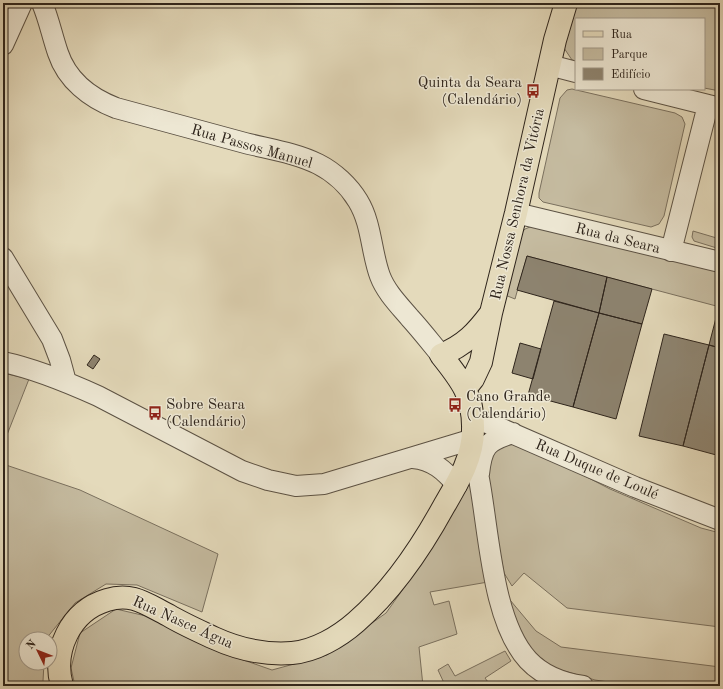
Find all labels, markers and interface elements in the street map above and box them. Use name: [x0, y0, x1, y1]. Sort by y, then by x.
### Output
legend: [575, 18, 705, 90]
text: Rua: [611, 29, 632, 41]
text: Parque: [611, 49, 648, 61]
text: Edifício: [611, 69, 650, 81]
place label: Quinta da Seara (Calendário): [418, 76, 523, 108]
bus stop icon: Quinta da Seara (Calendário): [525, 83, 541, 99]
street label: Rua Nossa Senhora da Vitória: [489, 106, 548, 302]
street label: Rua Passos Manuel: [189, 123, 314, 172]
street label: Rua da Seara: [574, 222, 662, 257]
place label: Cano Grande (Calendário): [466, 390, 550, 422]
bus stop icon: Cano Grande (Calendário): [447, 397, 463, 413]
place label: Sobre Seara (Calendário): [166, 398, 247, 430]
bus stop icon: Sobre Seara (Calendário): [147, 405, 163, 421]
street label: Rua Duque de Loulé: [533, 438, 660, 503]
street label: Rua Nasce Água: [130, 592, 237, 653]
north arrow: [18, 631, 58, 671]
text: N: [25, 638, 39, 652]

